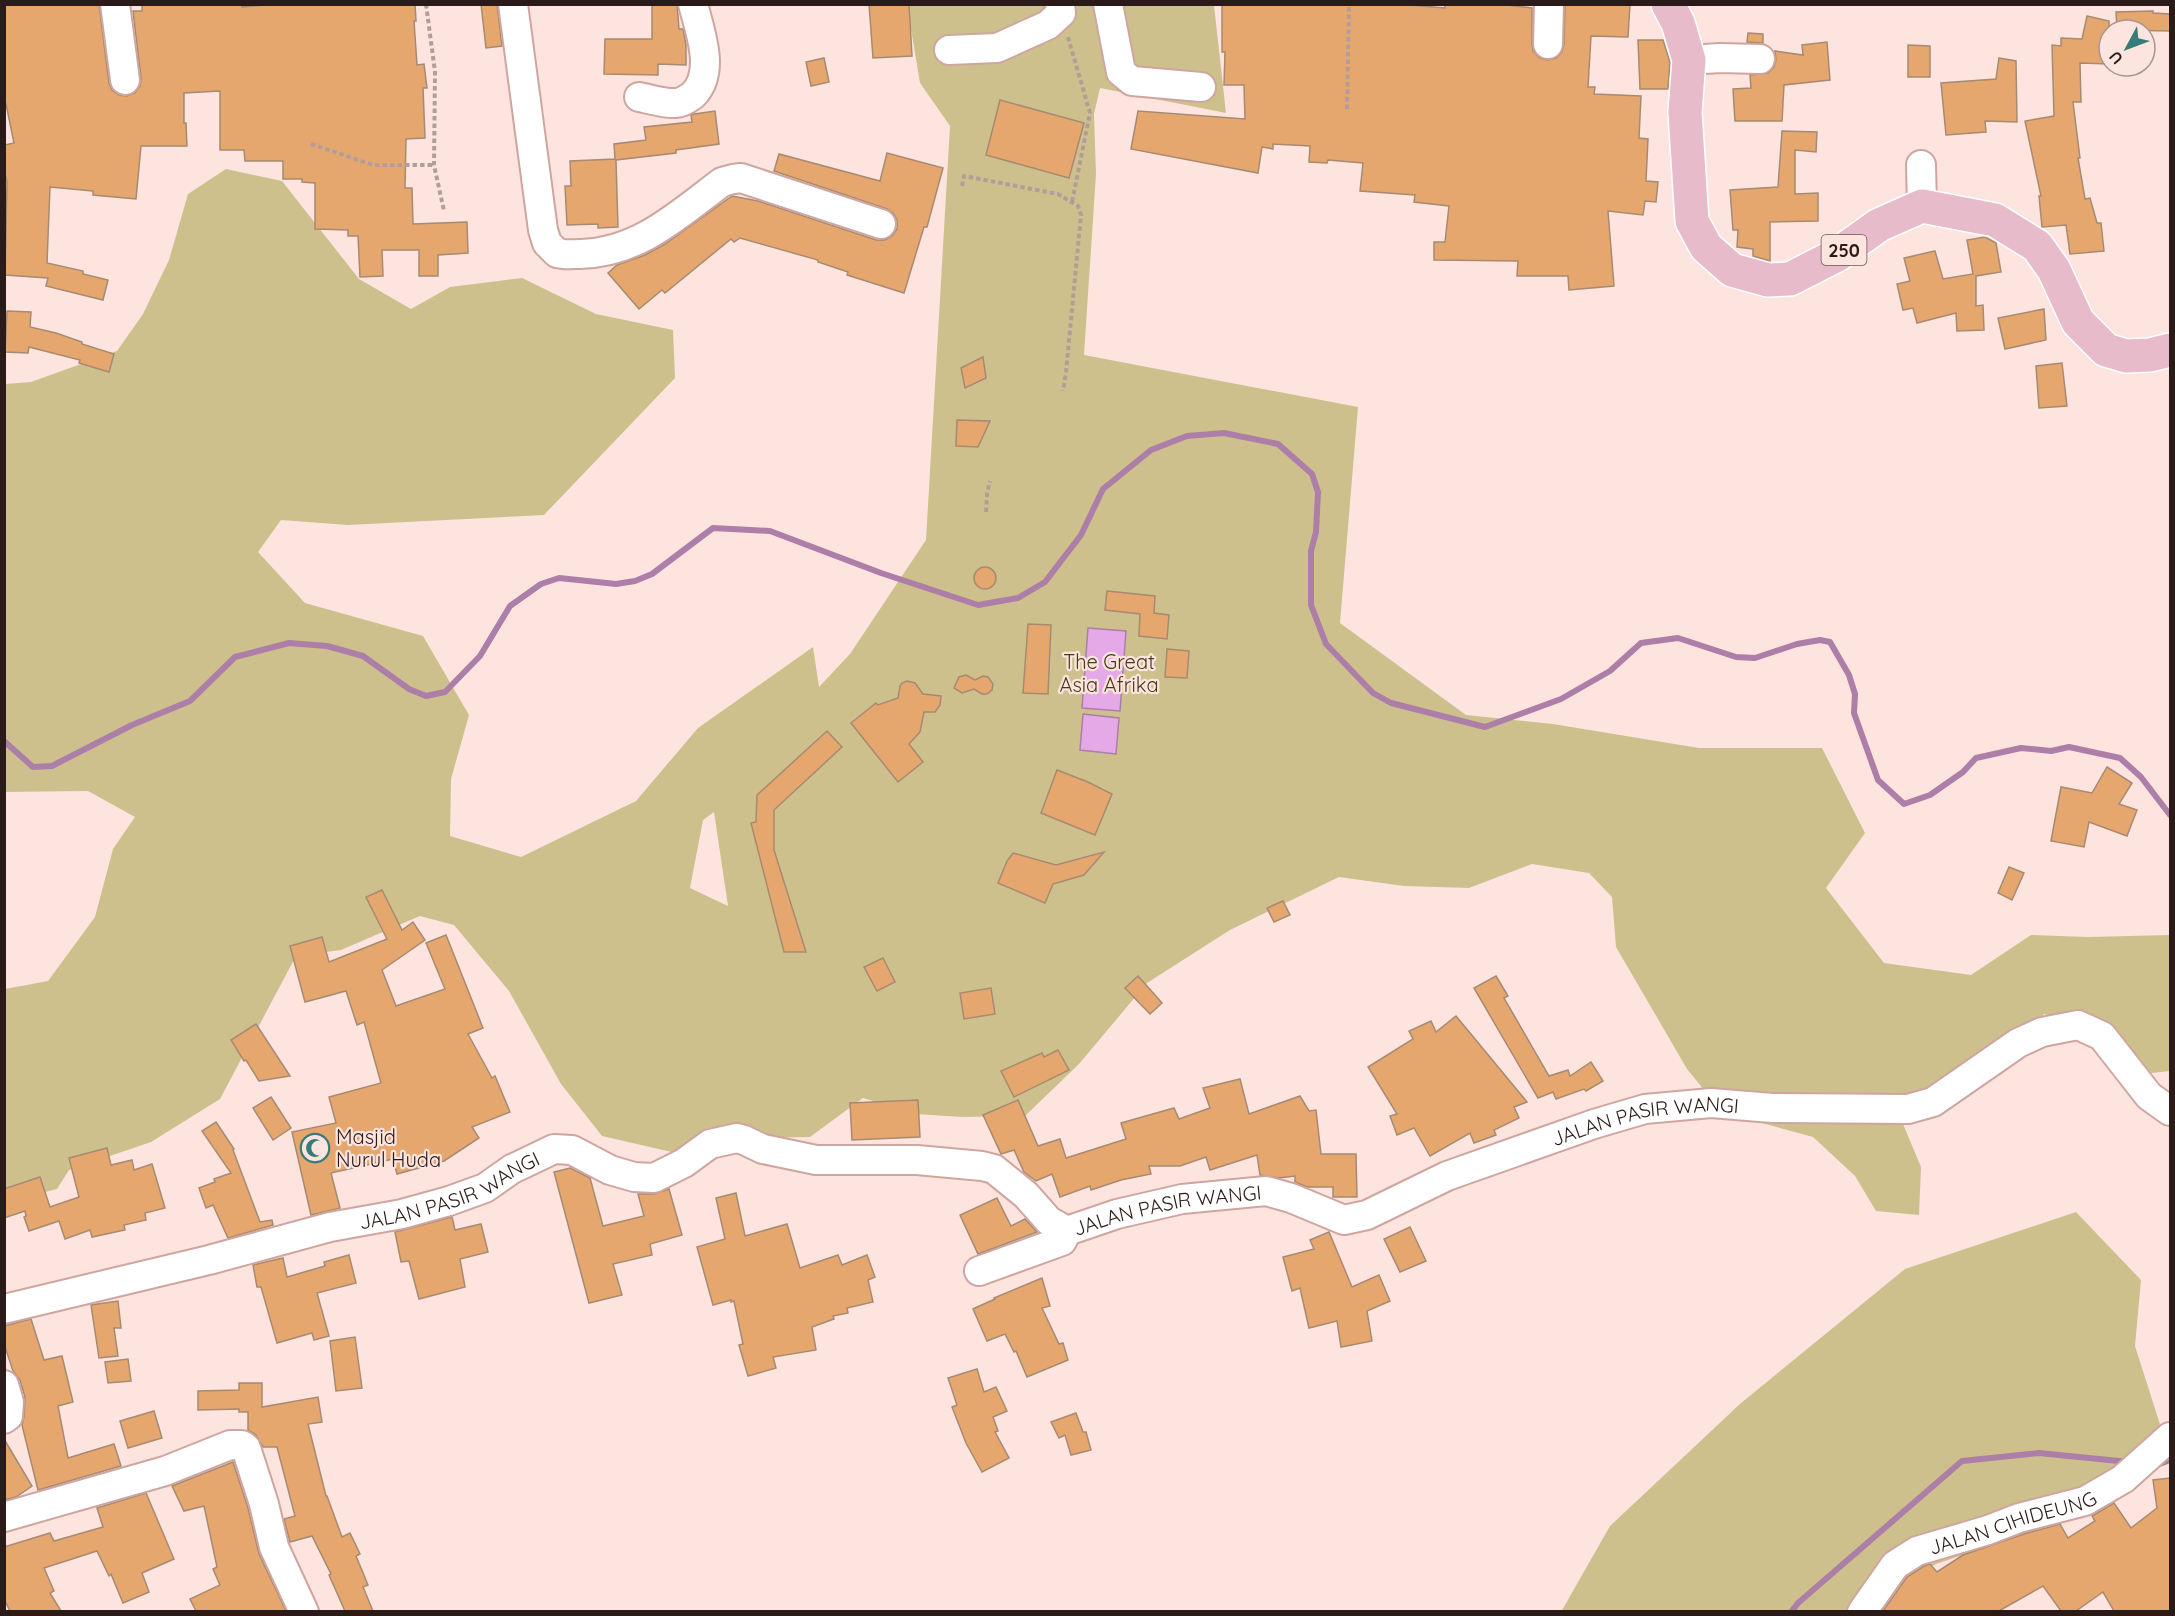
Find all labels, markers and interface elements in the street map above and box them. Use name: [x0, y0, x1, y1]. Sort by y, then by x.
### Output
north arrow: [2097, 18, 2157, 78]
text: U: [2104, 47, 2127, 69]
road number: 250: [1822, 235, 1866, 265]
park label: The Great Asia Afrika: [1059, 649, 1159, 697]
street label: JALAN PASIR WANGI: [1548, 1090, 1740, 1151]
place label: Masjid Nurul Huda: [336, 1124, 441, 1172]
mosque icon: Masjid Nurul Huda: [299, 1132, 331, 1164]
street label: JALAN PASIR WANGI: [357, 1145, 543, 1234]
street label: JALAN PASIR WANGI: [1070, 1179, 1262, 1241]
street label: JALAN CIHIDEUNG: [1926, 1485, 2101, 1559]

